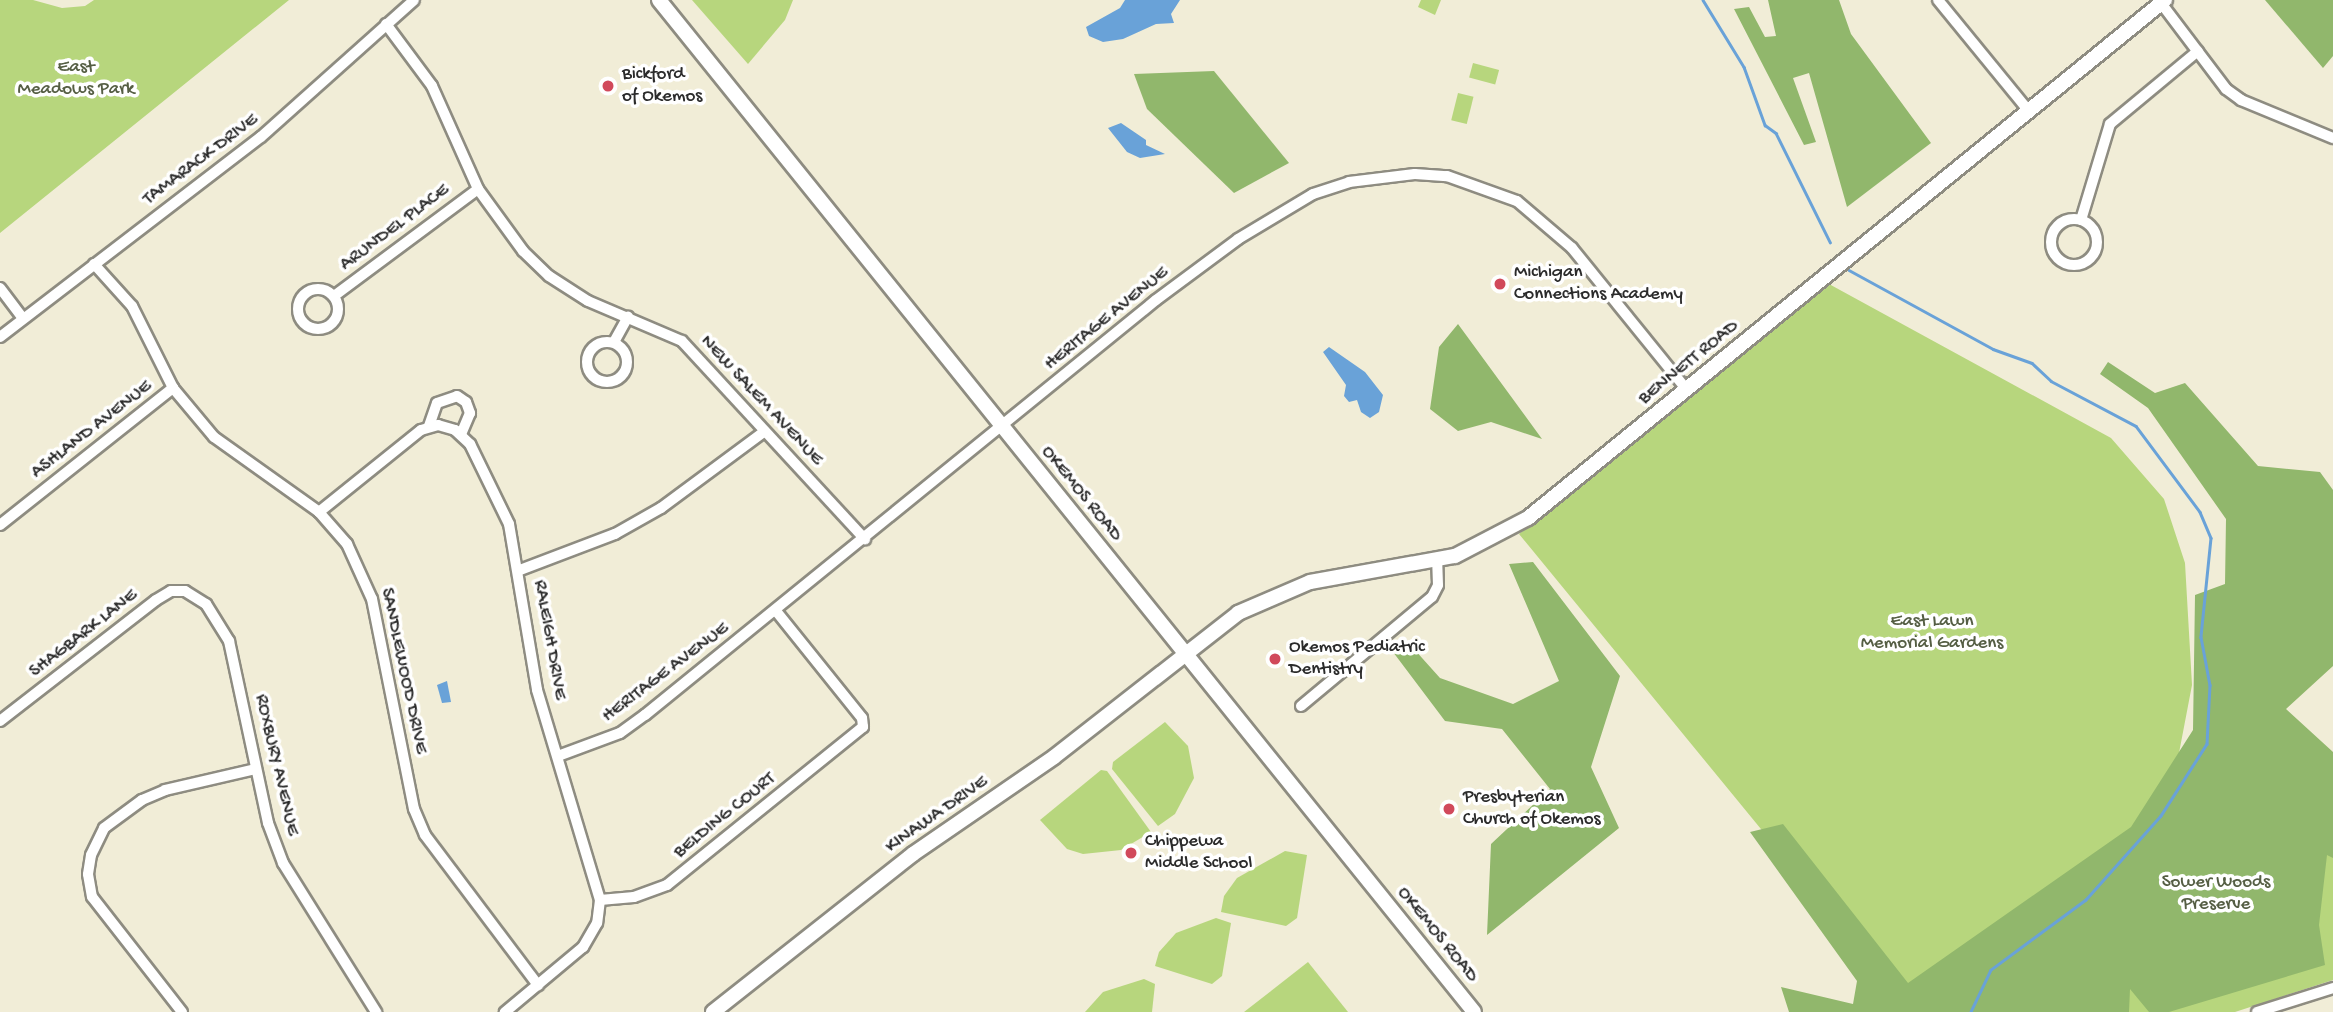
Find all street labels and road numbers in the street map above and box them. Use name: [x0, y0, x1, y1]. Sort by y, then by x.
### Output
street label: TAMARACK DRIVE: [139, 109, 263, 211]
street label: ARUNDEL PLACE: [336, 179, 454, 277]
street label: HERITAGE AVENUE: [1040, 262, 1174, 376]
street label: BENNETT ROAD: [1634, 316, 1744, 410]
street label: NEW SALEM AVENUE: [695, 331, 827, 471]
street label: ASHLAND AVENUE: [27, 376, 157, 484]
street label: OKEMOS ROAD: [1035, 441, 1127, 547]
street label: RALEIGH DRIVE: [527, 578, 571, 702]
street label: SHAGBARK LANE: [25, 585, 143, 683]
street label: SANDLEWOOD DRIVE: [374, 586, 432, 756]
street label: HERITAGE AVENUE: [598, 618, 734, 728]
street label: ROXBURY AVENUE: [249, 692, 303, 838]
street label: BELDING COURT: [670, 768, 780, 864]
street label: KINAWA DRIVE: [881, 771, 993, 859]
street label: OKEMOS ROAD: [1391, 882, 1483, 988]

